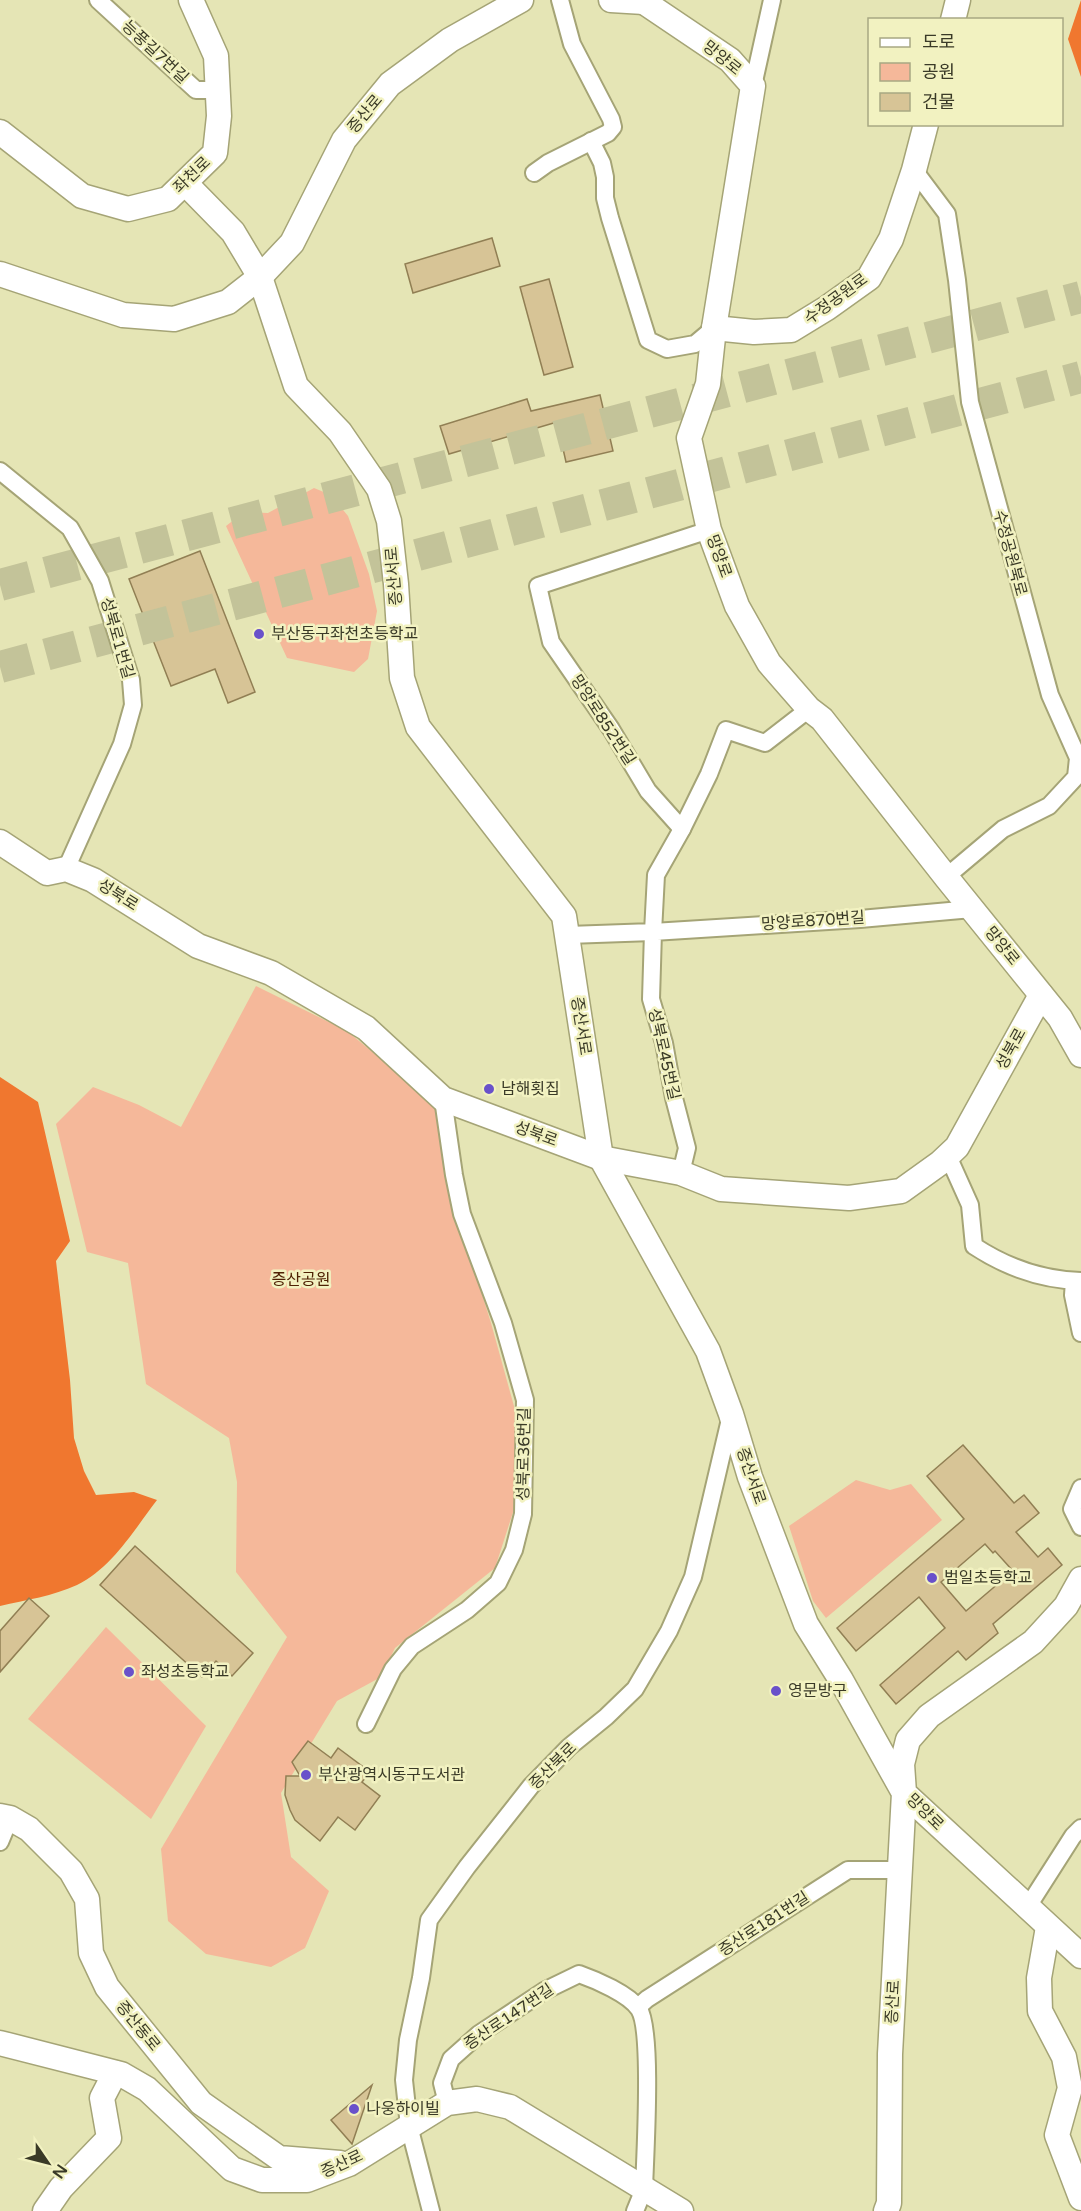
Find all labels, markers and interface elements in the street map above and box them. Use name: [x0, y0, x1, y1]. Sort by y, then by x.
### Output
street label: 능풍길7번길: [118, 16, 192, 88]
legend: [868, 18, 1063, 126]
text: 도로: [922, 31, 955, 53]
street label: 망양로: [699, 36, 746, 80]
text: 공원: [922, 61, 955, 83]
street label: 증산로: [343, 90, 387, 137]
text: 건물: [922, 91, 955, 113]
street label: 좌천로: [169, 152, 215, 198]
street label: 수정공원로: [800, 269, 872, 329]
street label: 수정공원북로: [989, 508, 1031, 599]
street label: 망양로: [702, 532, 736, 580]
street label: 증산서로: [381, 546, 407, 606]
street label: 성북로1번길: [96, 595, 138, 681]
place label: 부산동구좌천초등학교: [271, 624, 418, 644]
marker: 부산동구좌천초등학교: [252, 627, 266, 641]
street label: 망양로852번길: [566, 671, 640, 769]
street label: 성북로: [94, 875, 142, 915]
street label: 망양로870번길: [761, 907, 865, 935]
street label: 망양로: [980, 923, 1024, 970]
street label: 증산서로: [567, 995, 596, 1057]
street label: 성북로45번길: [644, 1006, 684, 1102]
street label: 성북로: [992, 1025, 1031, 1073]
place label: 남해횟집: [501, 1079, 560, 1099]
marker: 남해횟집: [482, 1082, 496, 1096]
street label: 성북로: [512, 1117, 560, 1151]
park label: 증산공원: [272, 1270, 330, 1290]
street label: 성북로36번길: [513, 1407, 535, 1501]
street label: 증산서로: [732, 1445, 770, 1507]
place label: 범일초등학교: [944, 1568, 1032, 1588]
marker: 범일초등학교: [925, 1571, 939, 1585]
place label: 좌성초등학교: [141, 1662, 229, 1682]
marker: 좌성초등학교: [122, 1665, 136, 1679]
place label: 영문방구: [788, 1681, 847, 1701]
marker: 영문방구: [769, 1684, 783, 1698]
street label: 증산북로: [525, 1738, 581, 1794]
place label: 부산광역시동구도서관: [318, 1765, 465, 1785]
marker: 부산광역시동구도서관: [299, 1768, 313, 1782]
street label: 망양로: [902, 1789, 948, 1835]
street label: 증산로181번길: [715, 1887, 813, 1961]
street label: 증산로: [882, 1979, 904, 2025]
street label: 증산로147번길: [460, 1980, 558, 2054]
street label: 증산동로: [112, 1997, 164, 2055]
place label: 나웅하이빌: [366, 2099, 440, 2119]
marker: 나웅하이빌: [347, 2102, 361, 2116]
north arrow: [18, 2133, 78, 2193]
street label: 증산로: [318, 2145, 366, 2182]
text: N: [48, 2160, 71, 2182]

